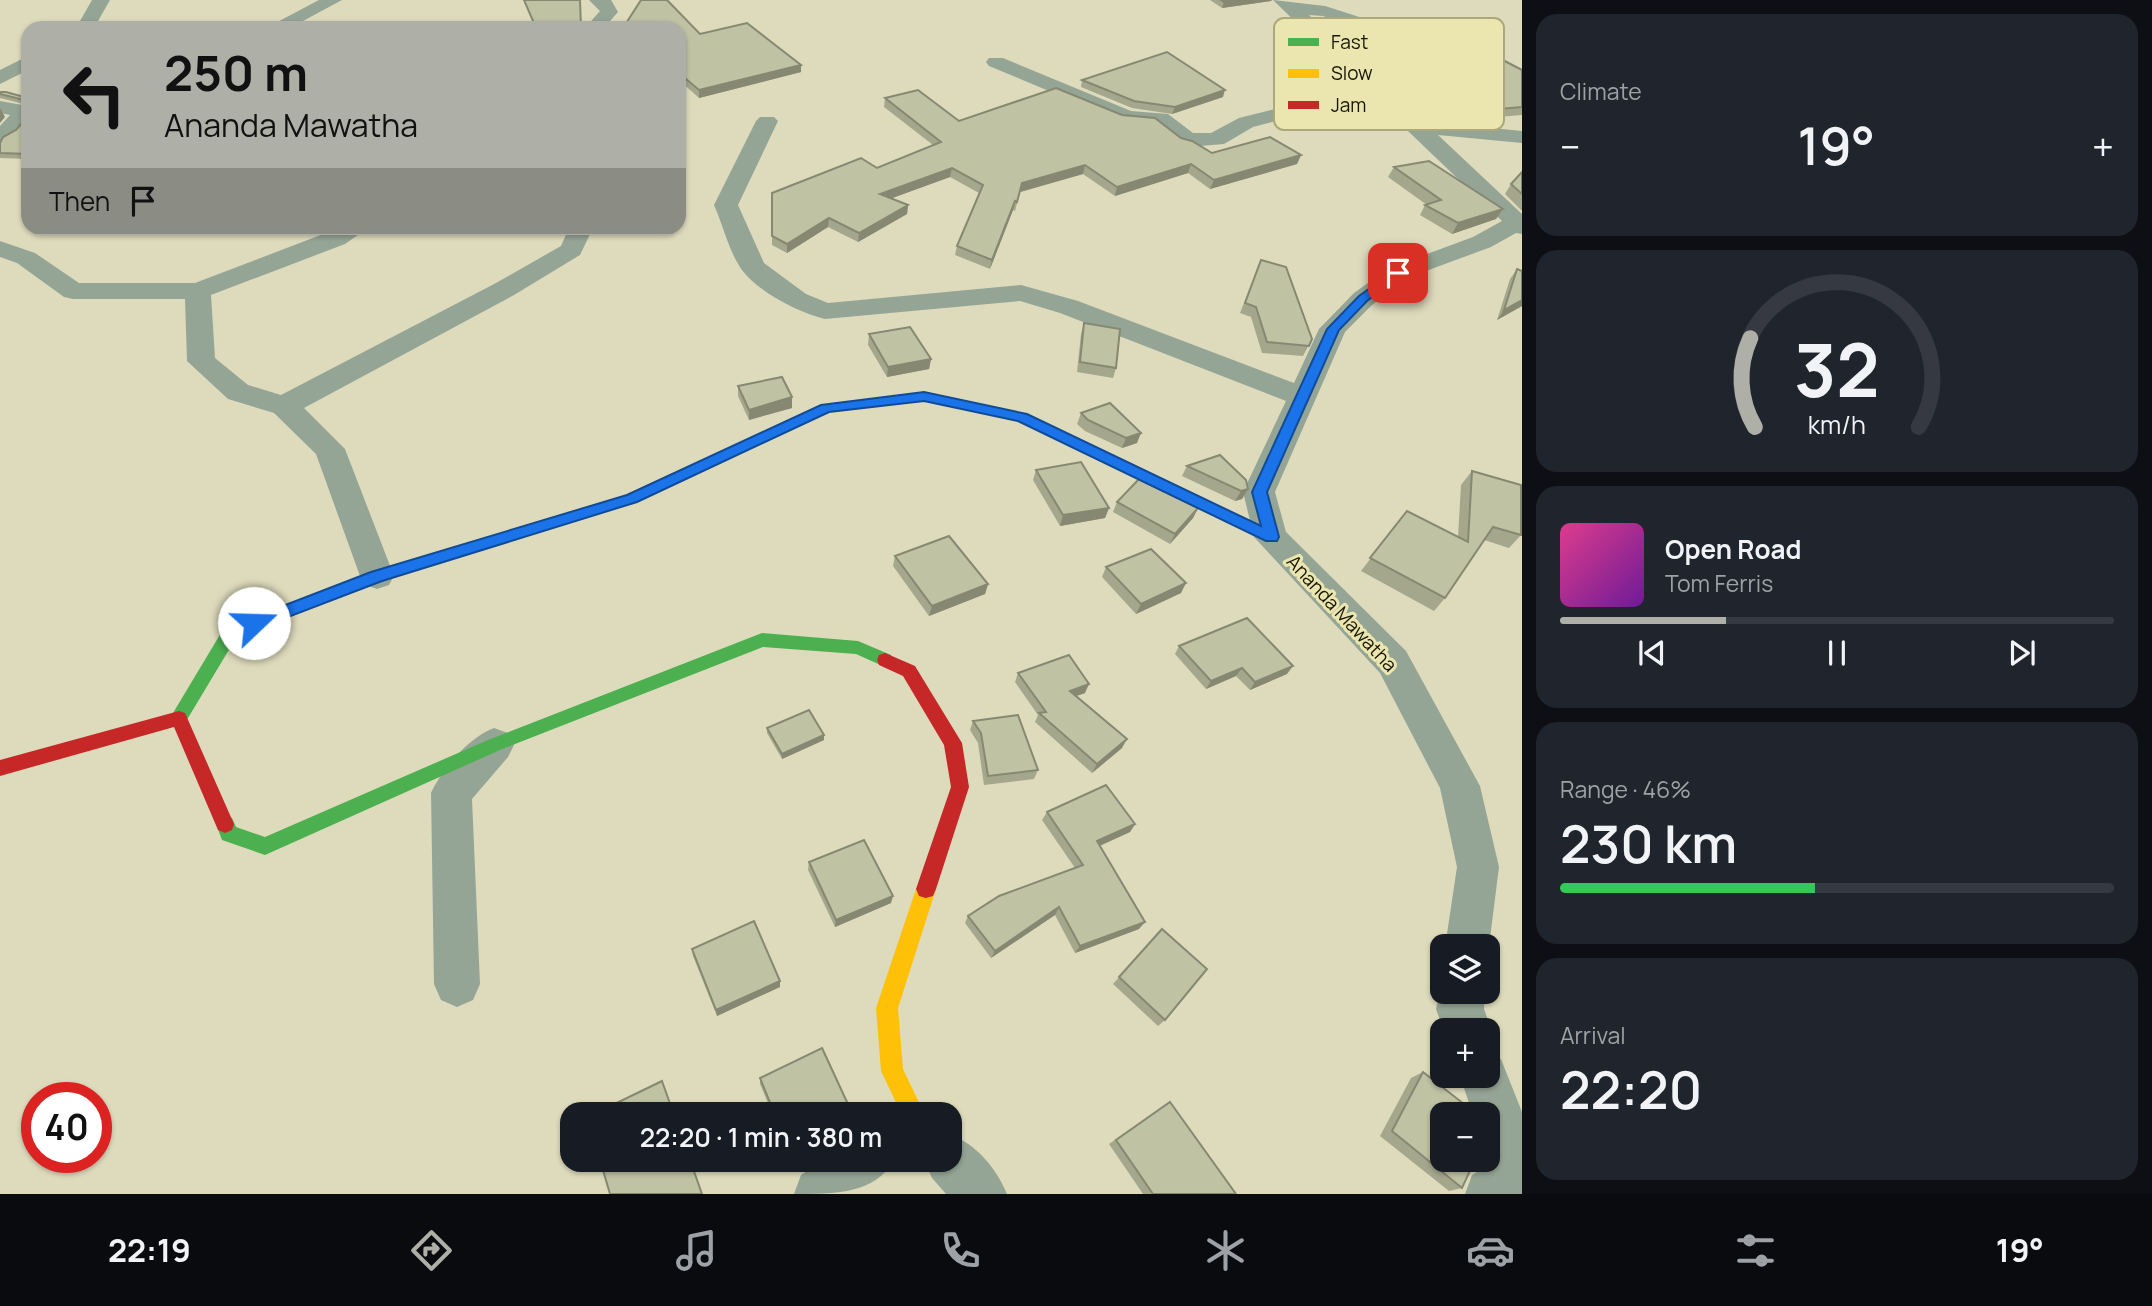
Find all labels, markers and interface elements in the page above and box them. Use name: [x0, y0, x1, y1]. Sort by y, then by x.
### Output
legend: [1274, 18, 1504, 130]
text: Fast: [1331, 29, 1368, 55]
text: 250 m: [164, 39, 308, 106]
icon: left: [49, 49, 140, 140]
text: Slow: [1331, 60, 1373, 86]
text: Climate: [1560, 75, 1642, 107]
text: Jam: [1331, 92, 1366, 118]
text: Ananda Mawatha: [164, 103, 418, 147]
text: 19°: [1797, 110, 1875, 181]
text: −: [1560, 120, 1581, 172]
text: +: [2092, 120, 2114, 172]
icon: arrive: [124, 182, 162, 220]
text: Then: [49, 183, 110, 219]
pin: [1368, 243, 1428, 303]
icon: arrive: [1379, 254, 1417, 292]
text: 32: [1794, 319, 1880, 419]
text: km/h: [1808, 407, 1866, 442]
text: Open Road: [1665, 531, 1801, 567]
street label: Ananda Mawatha: [1281, 549, 1403, 677]
text: Tom Ferris: [1665, 567, 1773, 599]
position arrow: [217, 586, 291, 660]
icon: previous: [1633, 634, 1671, 672]
icon: pause: [1818, 634, 1856, 672]
icon: next: [2003, 634, 2041, 672]
text: Range · 46%: [1560, 773, 1691, 805]
text: 230 km: [1560, 808, 1737, 879]
map controls: [1430, 934, 1500, 1172]
button: layers: [1430, 934, 1500, 1004]
button: +: [1430, 1018, 1500, 1088]
text: Arrival: [1560, 1019, 1626, 1051]
text: 22:20: [1560, 1054, 1702, 1125]
speed limit sign: 40: [21, 1082, 112, 1173]
button: −: [1430, 1102, 1500, 1172]
text: 22:20 · 1 min · 380 m: [640, 1119, 882, 1155]
icon: directions: [407, 1226, 456, 1275]
icon: music: [672, 1226, 721, 1275]
icon: phone: [936, 1226, 985, 1275]
icon: climate: [1201, 1226, 1250, 1275]
icon: car: [1466, 1226, 1515, 1275]
icon: filters: [1731, 1226, 1780, 1275]
text: 22:19: [108, 1228, 191, 1272]
text: 19°: [1996, 1228, 2044, 1272]

